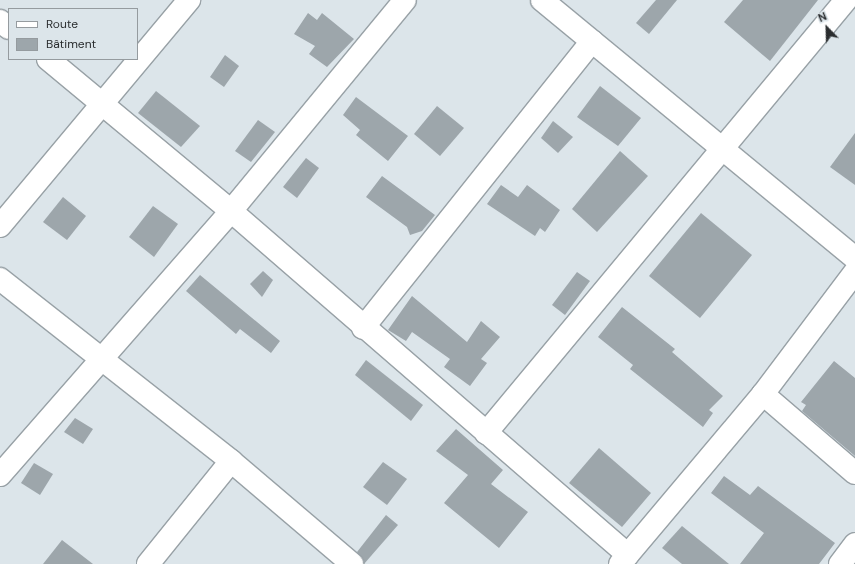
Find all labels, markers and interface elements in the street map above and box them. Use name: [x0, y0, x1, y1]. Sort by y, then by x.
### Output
legend: [8, 8, 138, 60]
north arrow: [807, 8, 847, 48]
text: N: [816, 9, 829, 25]
text: Route: [46, 16, 78, 32]
text: Bâtiment: [46, 36, 96, 52]

